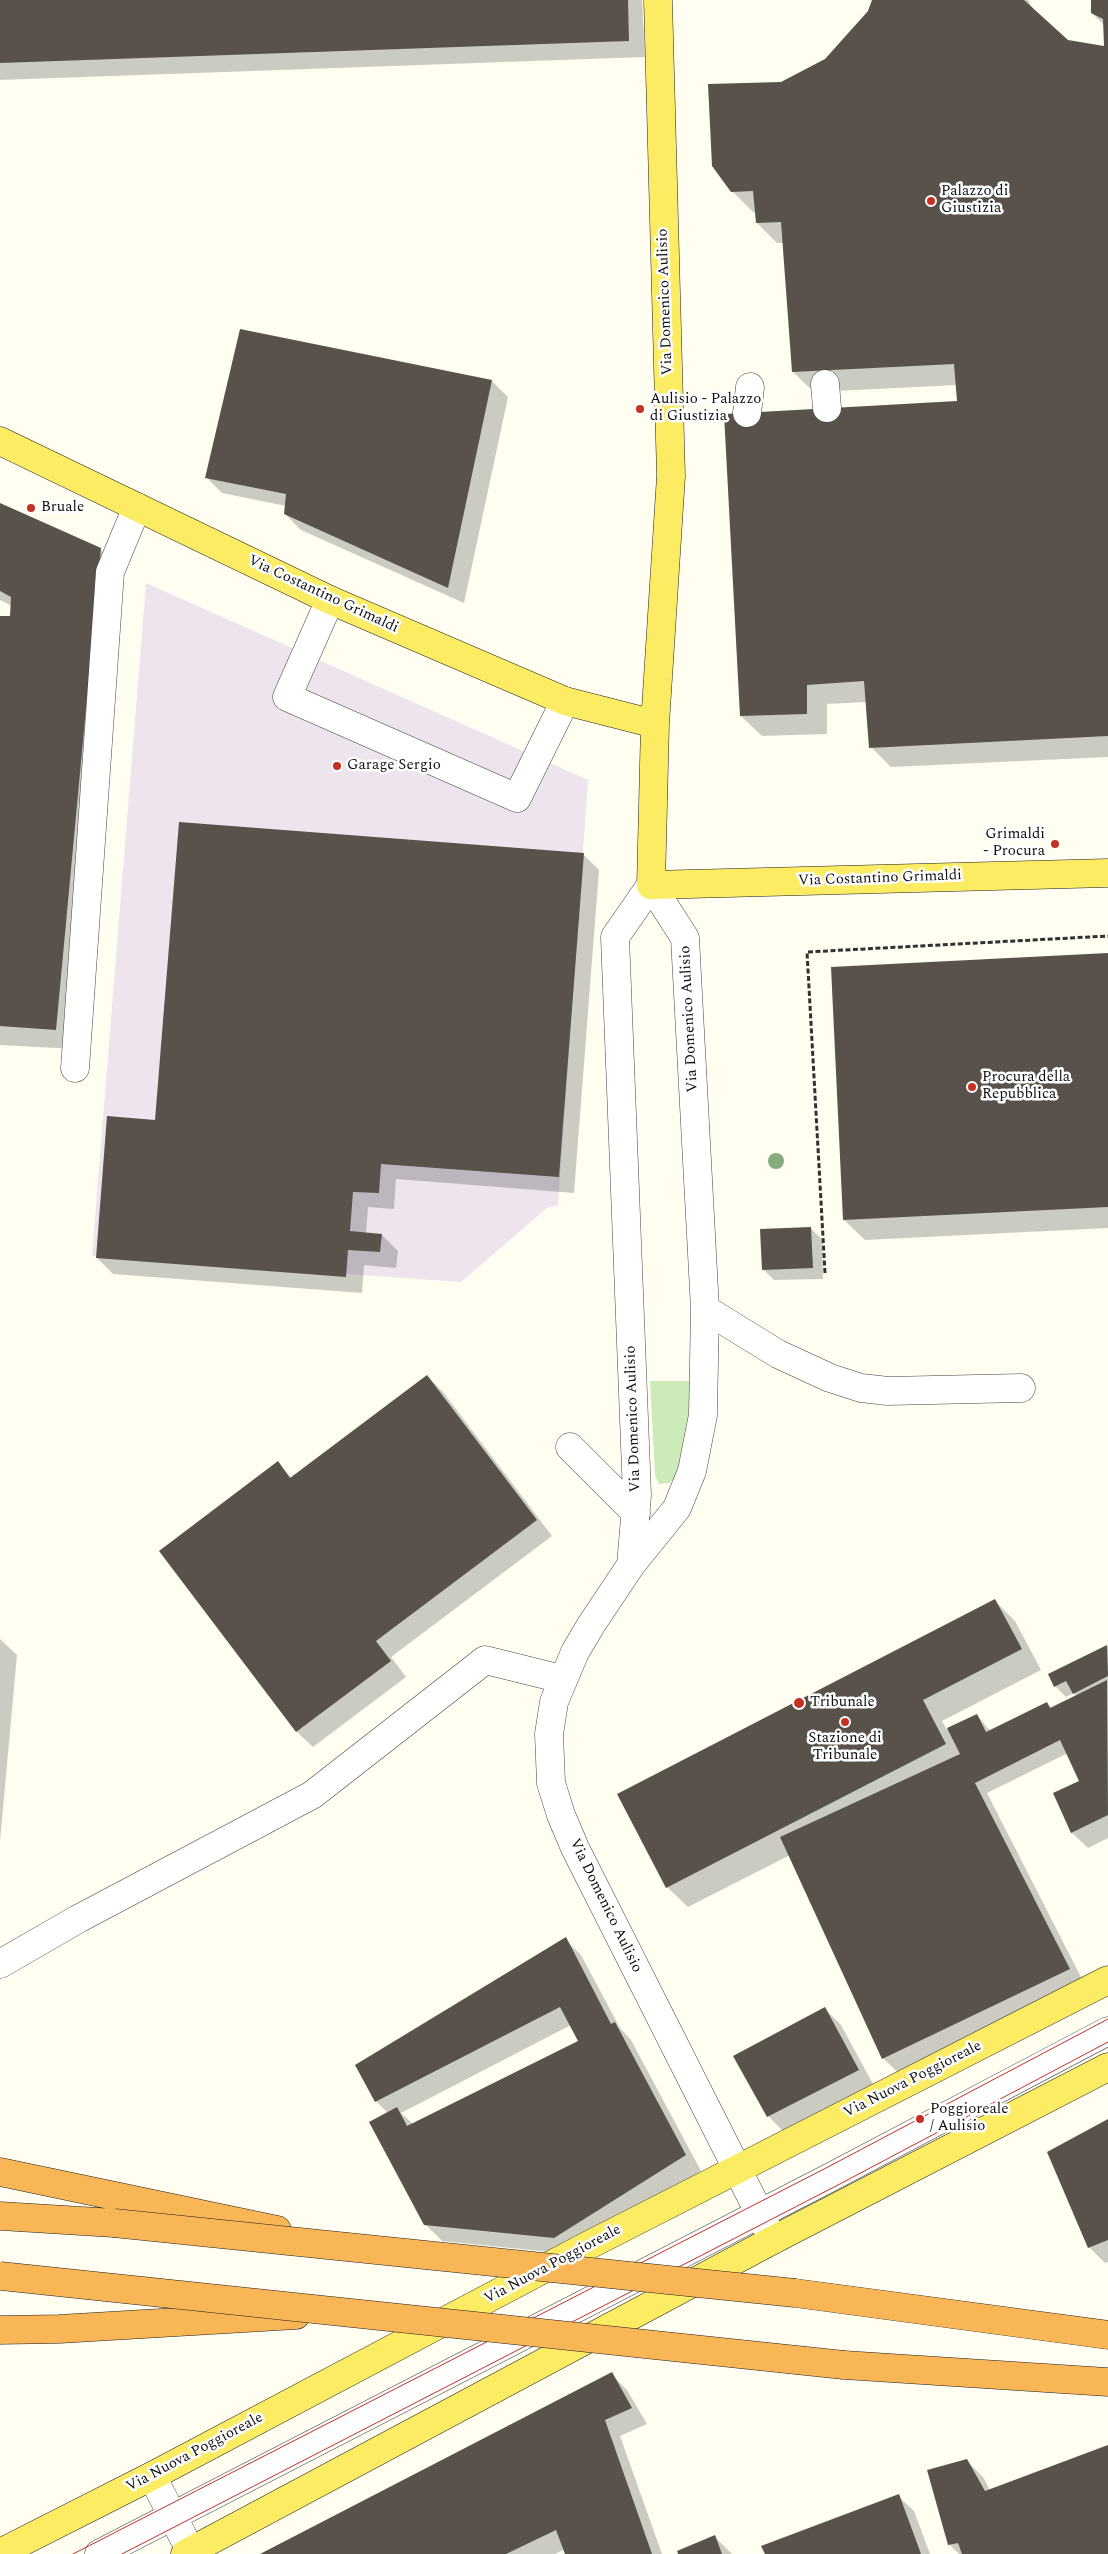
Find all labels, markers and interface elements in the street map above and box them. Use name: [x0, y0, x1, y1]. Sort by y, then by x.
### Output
place label: Palazzo di Giustizia: [941, 183, 1008, 218]
marker: Palazzo di Giustizia: [925, 195, 937, 207]
street label: Via Domenico Aulisio: [654, 228, 678, 376]
place label: Aulisio - Palazzo di Giustizia: [650, 391, 761, 426]
marker: Aulisio - Palazzo di Giustizia: [634, 403, 646, 415]
place label: Bruale: [41, 499, 84, 517]
marker: Bruale: [25, 502, 37, 514]
street label: Via Costantino Grimaldi: [245, 552, 401, 638]
place label: Garage Sergio: [347, 757, 441, 775]
marker: Garage Sergio: [331, 760, 343, 772]
place label: Grimaldi - Procura: [983, 826, 1045, 861]
marker: Grimaldi - Procura: [1049, 838, 1061, 850]
street label: Via Costantino Grimaldi: [798, 867, 962, 891]
street label: Via Domenico Aulisio: [677, 945, 703, 1093]
place label: Procura della Repubblica: [982, 1069, 1070, 1104]
marker: Procura della Repubblica: [966, 1081, 978, 1093]
street label: Via Domenico Aulisio: [622, 1345, 646, 1493]
place label: Tribunale: [810, 1694, 875, 1712]
marker: Tribunale: [792, 1696, 806, 1710]
marker: Stazione di Tribunale: [839, 1716, 851, 1728]
place label: Stazione di Tribunale: [808, 1730, 882, 1765]
street label: Via Domenico Aulisio: [565, 1836, 645, 1976]
street label: Via Nuova Poggioreale: [841, 2037, 985, 2123]
place label: Poggioreale / Aulisio: [930, 2101, 1008, 2136]
marker: Poggioreale / Aulisio: [914, 2113, 926, 2125]
street label: Via Nuova Poggioreale: [482, 2221, 624, 2309]
street label: Via Nuova Poggioreale: [124, 2409, 266, 2497]

